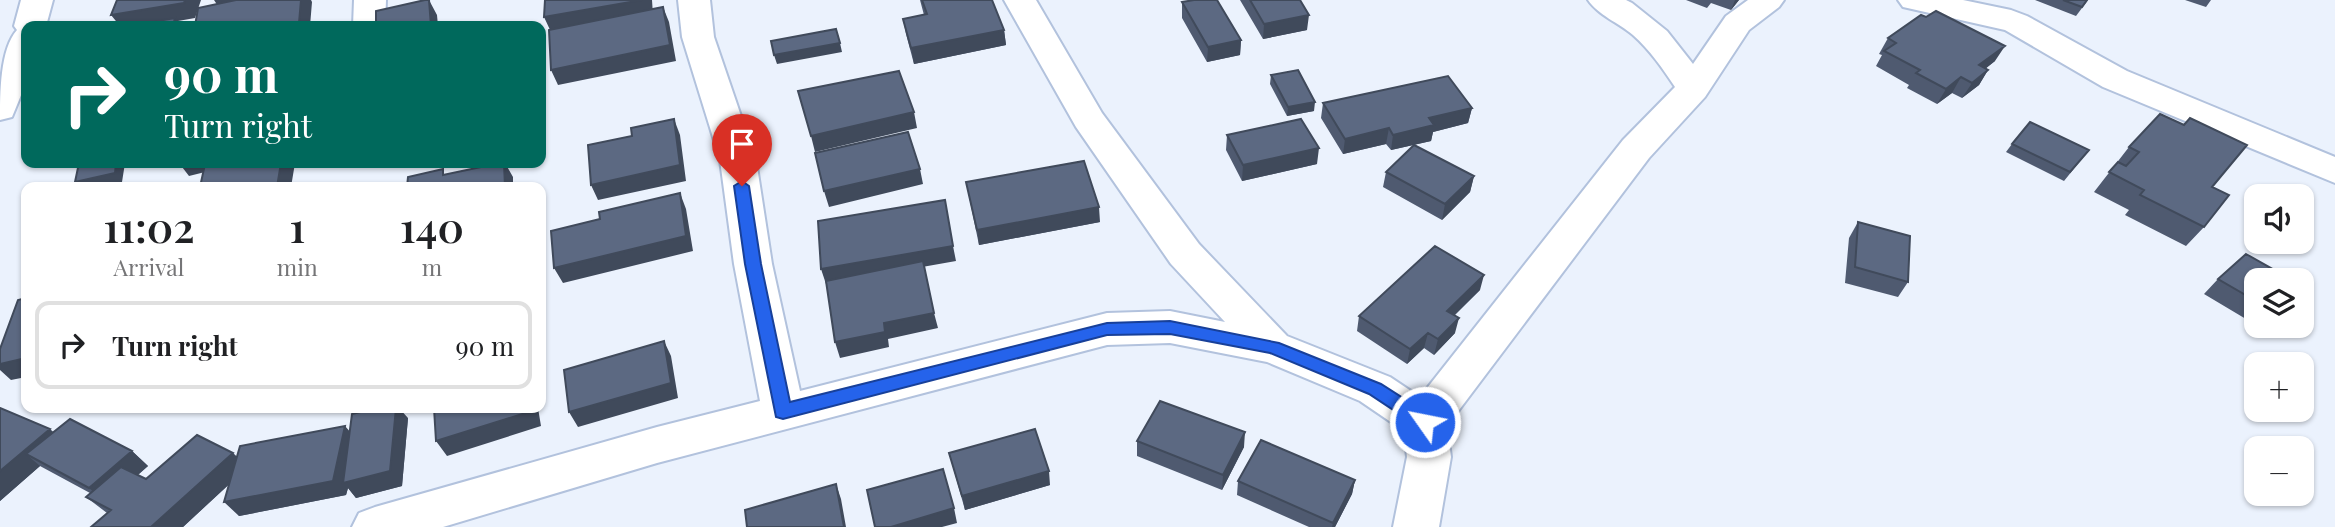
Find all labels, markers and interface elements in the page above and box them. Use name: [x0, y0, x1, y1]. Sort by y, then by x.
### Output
text: 90 m: [164, 40, 278, 105]
icon: right: [49, 49, 140, 140]
text: Turn right: [164, 103, 312, 146]
pin: [712, 114, 772, 186]
icon: arrive: [723, 125, 761, 163]
map controls: [2244, 184, 2314, 506]
button: sound: [2244, 184, 2314, 254]
text: 11:02: [103, 198, 195, 254]
text: 1: [289, 198, 305, 254]
text: 140: [400, 198, 464, 254]
text: Arrival: [113, 251, 184, 282]
text: min: [277, 251, 318, 282]
text: m: [422, 251, 442, 282]
button: layers: [2244, 268, 2314, 338]
icon: right: [53, 326, 91, 364]
text: Turn right: [112, 328, 238, 363]
text: 90 m: [456, 328, 514, 363]
button: +: [2244, 352, 2314, 422]
position arrow: [1388, 385, 1462, 459]
button: −: [2244, 436, 2314, 506]

